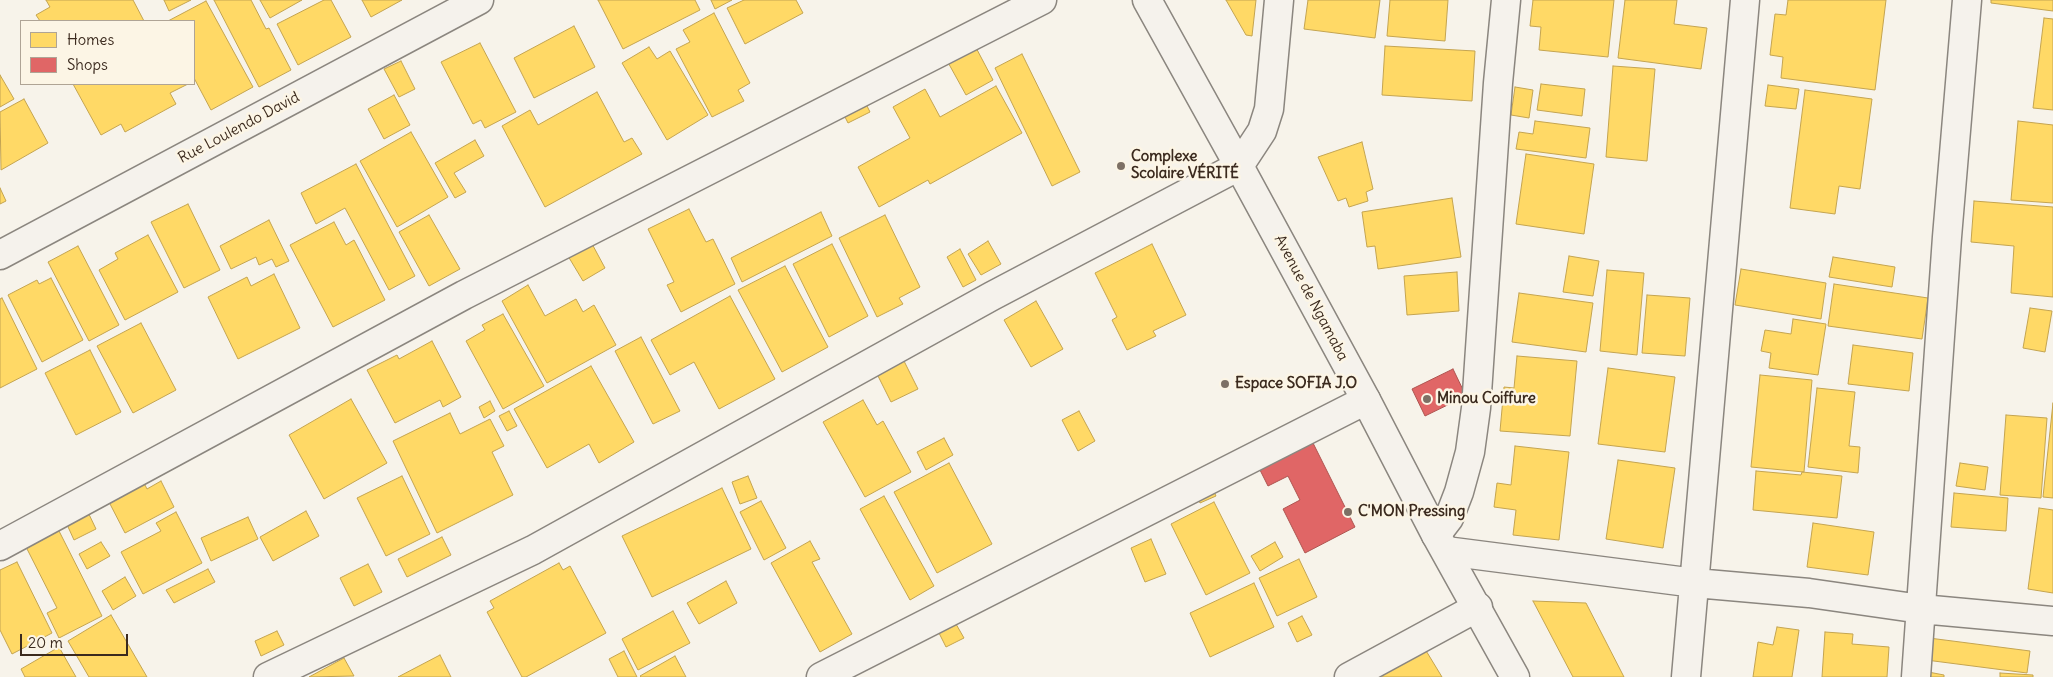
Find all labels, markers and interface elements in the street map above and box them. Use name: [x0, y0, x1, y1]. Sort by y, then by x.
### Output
legend: [20, 20, 195, 85]
text: Homes: [67, 30, 114, 49]
text: Shops: [67, 55, 108, 74]
street label: Rue Loulendo David: [175, 88, 303, 168]
place label: Complexe Scolaire VÉRITÉ: [1131, 148, 1239, 183]
marker: Complexe Scolaire VÉRITÉ: [1115, 160, 1127, 172]
street label: Avenue de Ngamaba: [1270, 232, 1352, 364]
place label: Espace SOFIA J.O: [1235, 375, 1357, 393]
marker: Espace SOFIA J.O: [1219, 378, 1231, 390]
place label: Minou Coiffure: [1437, 390, 1536, 408]
marker: Minou Coiffure: [1421, 393, 1433, 405]
place label: C'MON Pressing: [1358, 503, 1465, 521]
marker: C'MON Pressing: [1342, 506, 1354, 518]
scale bar: [22, 624, 130, 656]
text: 20 m: [28, 633, 63, 652]

